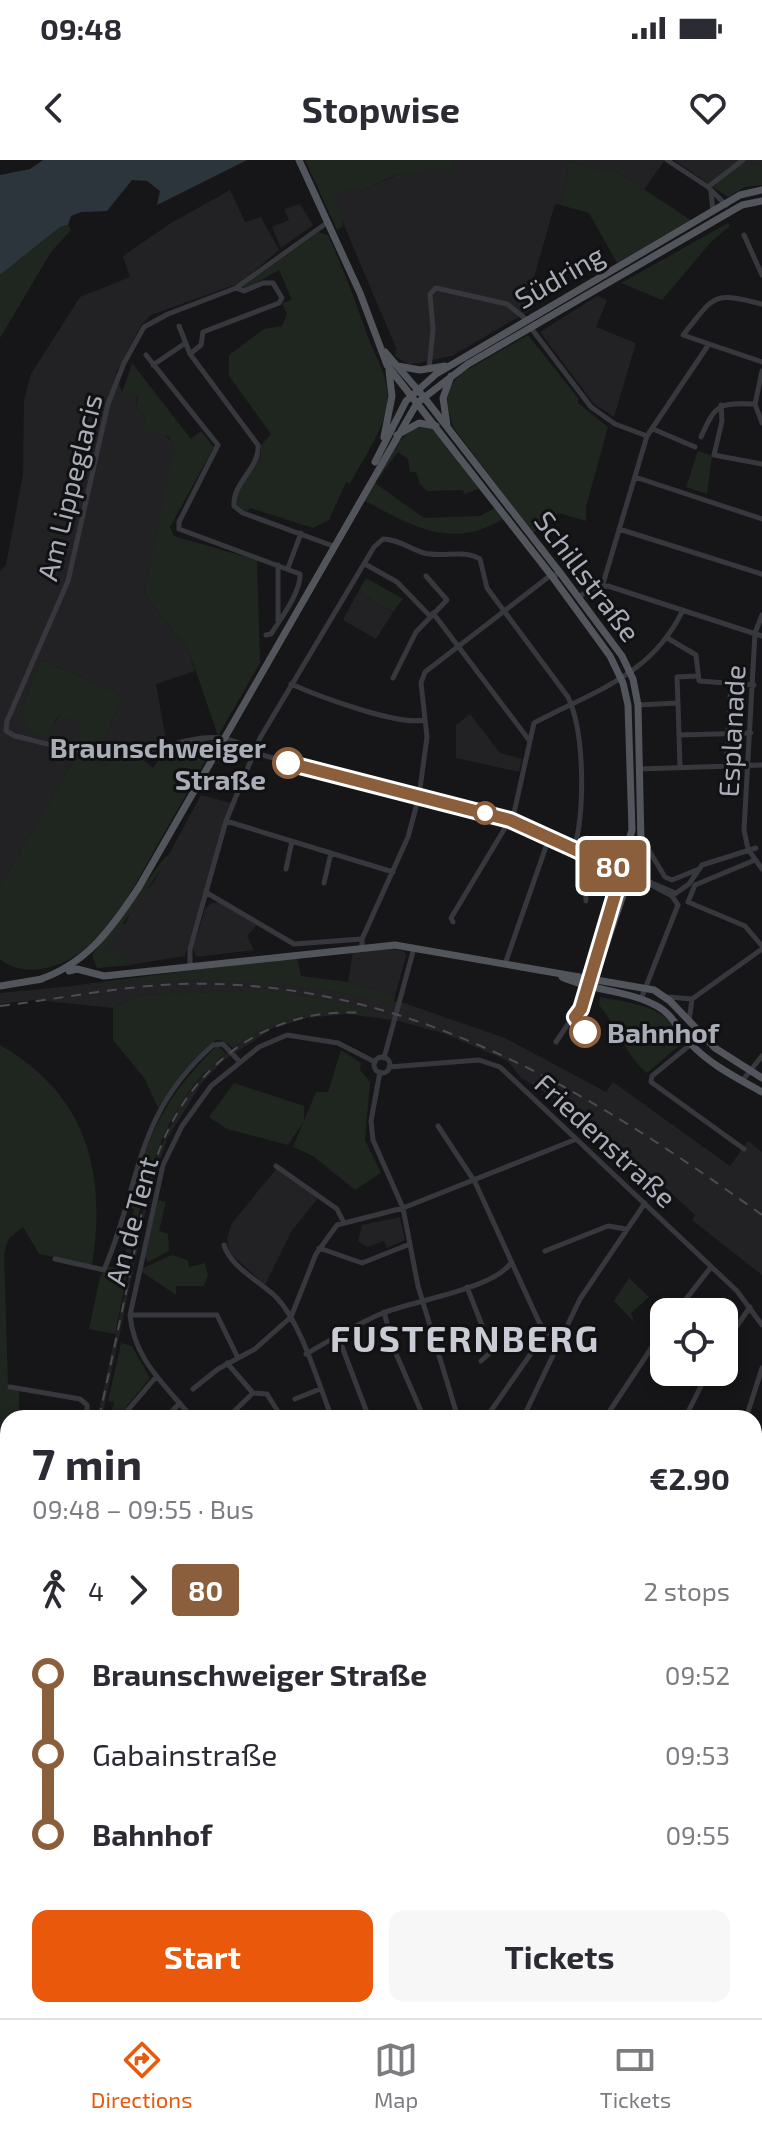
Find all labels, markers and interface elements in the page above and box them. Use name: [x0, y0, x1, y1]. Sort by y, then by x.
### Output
text: 09:48: [40, 10, 122, 46]
icon: back: [32, 86, 76, 130]
icon: heart: [686, 86, 730, 130]
text: Stopwise: [302, 87, 460, 130]
street label: Südring: [508, 237, 610, 315]
street label: Am Lippeglacis: [29, 390, 109, 584]
street label: Schillstraße: [528, 504, 648, 648]
street label: Esplanade: [711, 664, 751, 798]
place label: Braunschweiger Straße: [50, 730, 266, 796]
marker: Braunschweiger Straße: [273, 748, 303, 778]
unlabelled marker: [474, 802, 496, 824]
line badge: 80: [577, 840, 649, 892]
text: 80: [595, 849, 631, 883]
place label: Bahnhof: [607, 1015, 720, 1049]
marker: Bahnhof: [570, 1017, 600, 1047]
street label: Friedenstraße: [528, 1066, 684, 1214]
street label: An de Tent: [98, 1153, 164, 1289]
map controls: [650, 1298, 738, 1386]
button: locate: [650, 1298, 738, 1386]
district label: FUSTERNBERG: [330, 1316, 600, 1359]
text: 7 min: [32, 1436, 142, 1489]
text: €2.90: [649, 1460, 730, 1496]
text: 09:48 – 09:55 · Bus: [32, 1493, 254, 1524]
icon: walk: [32, 1568, 76, 1612]
icon: forward: [116, 1568, 160, 1612]
text: 80: [188, 1573, 223, 1607]
text: 4: [88, 1575, 104, 1606]
text: 2 stops: [643, 1575, 730, 1606]
text: Braunschweiger Straße: [92, 1656, 427, 1692]
text: 09:52: [665, 1659, 730, 1690]
text: Gabainstraße: [92, 1736, 277, 1772]
text: 09:53: [665, 1739, 730, 1770]
text: Bahnhof: [92, 1816, 212, 1852]
text: 09:55: [665, 1819, 730, 1850]
button: Start: [32, 1910, 373, 2002]
button: Tickets: [389, 1910, 730, 2002]
tab: Directions: [91, 2038, 192, 2112]
tab: Map: [374, 2038, 418, 2112]
tab: Tickets: [600, 2038, 671, 2112]

